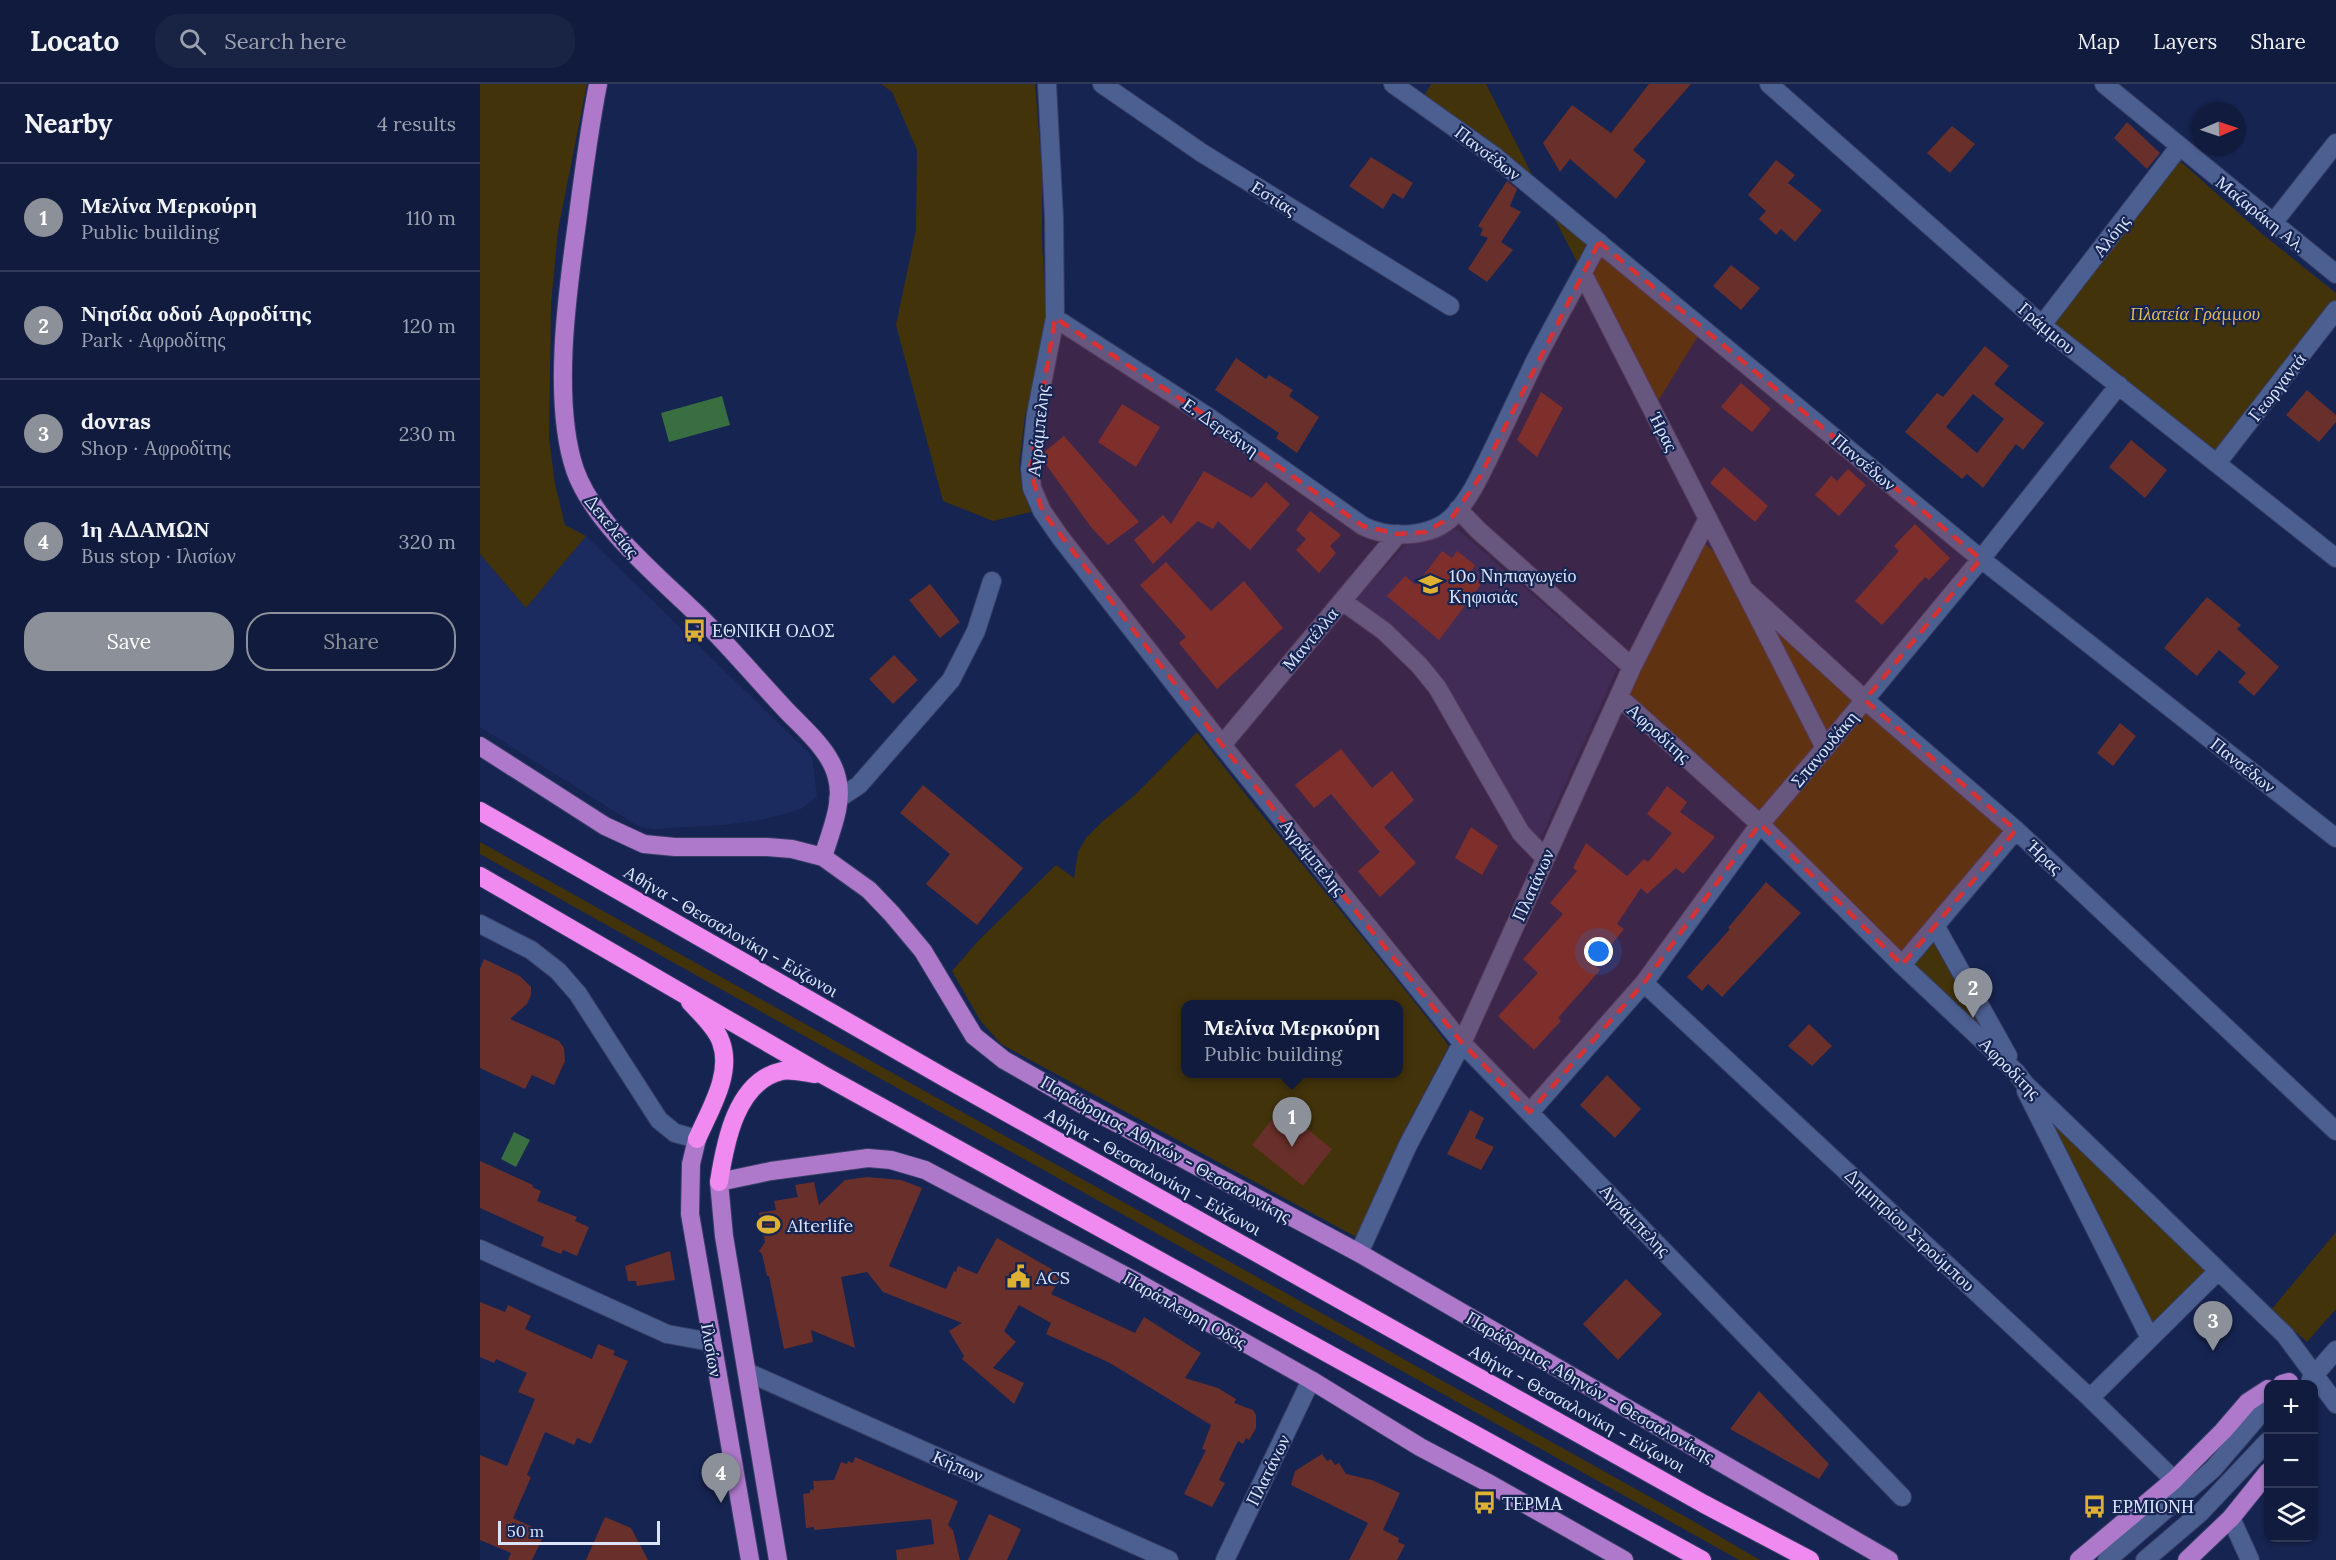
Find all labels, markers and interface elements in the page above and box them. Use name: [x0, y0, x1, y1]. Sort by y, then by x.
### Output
search box: [155, 14, 575, 68]
text: Locato: [30, 23, 119, 59]
icon: search: [176, 25, 209, 58]
text: Search here: [224, 27, 346, 55]
text: Map: [2077, 28, 2120, 55]
text: Layers: [2153, 28, 2217, 55]
text: Share: [2250, 28, 2306, 55]
north arrow: [2192, 102, 2246, 156]
text: Nearby: [24, 107, 112, 140]
text: 4 results: [377, 111, 456, 136]
street label: Πανσέδων: [1450, 121, 1526, 185]
street label: Μαζαράκη Αλ.: [2211, 171, 2311, 257]
street label: Εστίας: [1247, 175, 1301, 221]
text: Μελίνα Μερκούρη: [81, 191, 257, 219]
text: 1: [39, 205, 48, 230]
text: 110 m: [406, 205, 456, 230]
street label: Αλόης: [2087, 210, 2135, 262]
text: Public building: [81, 219, 219, 244]
street label: Γράμμου: [2013, 297, 2081, 359]
text: Νησίδα οδού Αφροδίτης: [81, 299, 311, 327]
park label: Πλατεία Γράμμου: [2130, 302, 2260, 325]
text: 2: [38, 313, 49, 338]
text: 120 m: [402, 313, 456, 338]
text: Park · Αφροδίτης: [81, 327, 225, 352]
street label: Γεωργαντά: [2243, 348, 2311, 426]
street label: Αγράμπελης: [1022, 384, 1054, 478]
street label: Ε. Δερεδινη: [1178, 392, 1264, 462]
text: dovras: [81, 407, 151, 435]
street label: Ήρας: [1644, 408, 1683, 455]
text: 3: [38, 421, 49, 446]
text: 230 m: [399, 421, 456, 446]
street label: Πανσέδων: [1827, 428, 1901, 496]
text: Shop · Αφροδίτης: [81, 435, 231, 460]
street label: Δεκελείας: [580, 490, 644, 562]
text: 1η ΑΔΑΜΩΝ: [81, 515, 209, 543]
text: 4: [38, 529, 49, 554]
text: 320 m: [399, 529, 456, 554]
text: Bus stop · Ιλισίων: [81, 543, 236, 568]
place label: 10ο Νηπιαγωγείο Κηφισιάς: [1449, 564, 1576, 608]
school or university icon: 10ο Νηπιαγωγείο Κηφισιάς: [1418, 572, 1444, 598]
street label: Μαντέλλα: [1277, 602, 1343, 675]
button: Save: [24, 612, 234, 671]
button: Share: [246, 612, 456, 671]
bus stop icon: ΕΘΝΙΚΗ ΟΔΟΣ: [681, 617, 707, 643]
place label: ΕΘΝΙΚΗ ΟΔΟΣ: [712, 619, 835, 642]
street label: Αφροδίτης: [1622, 698, 1696, 768]
street label: Σπανουδάκη: [1785, 706, 1863, 792]
street label: Πανσέδων: [2206, 732, 2280, 798]
street label: Αγράμπελης: [1275, 814, 1351, 900]
street label: Ήρας: [2022, 834, 2068, 879]
street label: Πλατάνων: [1507, 845, 1559, 925]
street label: Αθήνα - Θεσσαλονίκη - Εύζωνοι: [619, 860, 843, 1002]
your location: [1584, 937, 1613, 966]
pin: 2: [1954, 968, 1992, 1018]
popup: [1181, 1000, 1403, 1078]
text: Μελίνα Μερκούρη: [1204, 1013, 1380, 1041]
street label: Αφροδίτης: [1974, 1032, 2046, 1104]
text: Public building: [1204, 1041, 1342, 1066]
street label: Παράδρομος Αθηνών - Θεσσαλονίκης: [1037, 1070, 1295, 1228]
pin: 1: [1272, 1098, 1312, 1147]
street label: Αθήνα - Θεσσαλονίκη - Εύζωνοι: [1041, 1102, 1266, 1240]
street label: Δημητρίου Στρούμπου: [1840, 1164, 1980, 1296]
street label: Αγράμπελης: [1595, 1179, 1675, 1261]
sports icon: Alterlife: [756, 1212, 782, 1238]
place label: Alterlife: [786, 1214, 854, 1237]
public building icon: ACS: [1005, 1264, 1031, 1290]
place label: ACS: [1035, 1266, 1070, 1289]
street label: Παράπλευρη Οδός: [1119, 1267, 1251, 1353]
pin: 3: [2194, 1302, 2232, 1351]
street label: Παράδρομος Αθηνών - Θεσσαλονίκης: [1462, 1306, 1718, 1468]
street label: Ιλισίων: [696, 1321, 728, 1379]
street label: Αθήνα - Θεσσαλονίκη - Εύζωνοι: [1465, 1339, 1690, 1477]
map controls: [2264, 1380, 2318, 1542]
button: +: [2264, 1380, 2318, 1434]
street label: Πλατάνων: [1241, 1431, 1295, 1509]
button: −: [2264, 1434, 2318, 1488]
street label: Κήπων: [929, 1445, 987, 1487]
pin: 4: [702, 1454, 740, 1503]
button: layers: [2264, 1488, 2318, 1542]
bus stop icon: ΤΕΡΜΑ: [1471, 1490, 1497, 1516]
place label: ΤΕΡΜΑ: [1502, 1492, 1563, 1515]
bus stop icon: ΕΡΜΙΟΝΗ: [2081, 1493, 2107, 1519]
place label: ΕΡΜΙΟΝΗ: [2112, 1495, 2194, 1518]
scale bar: [498, 1518, 660, 1546]
text: 50 m: [507, 1521, 544, 1541]

